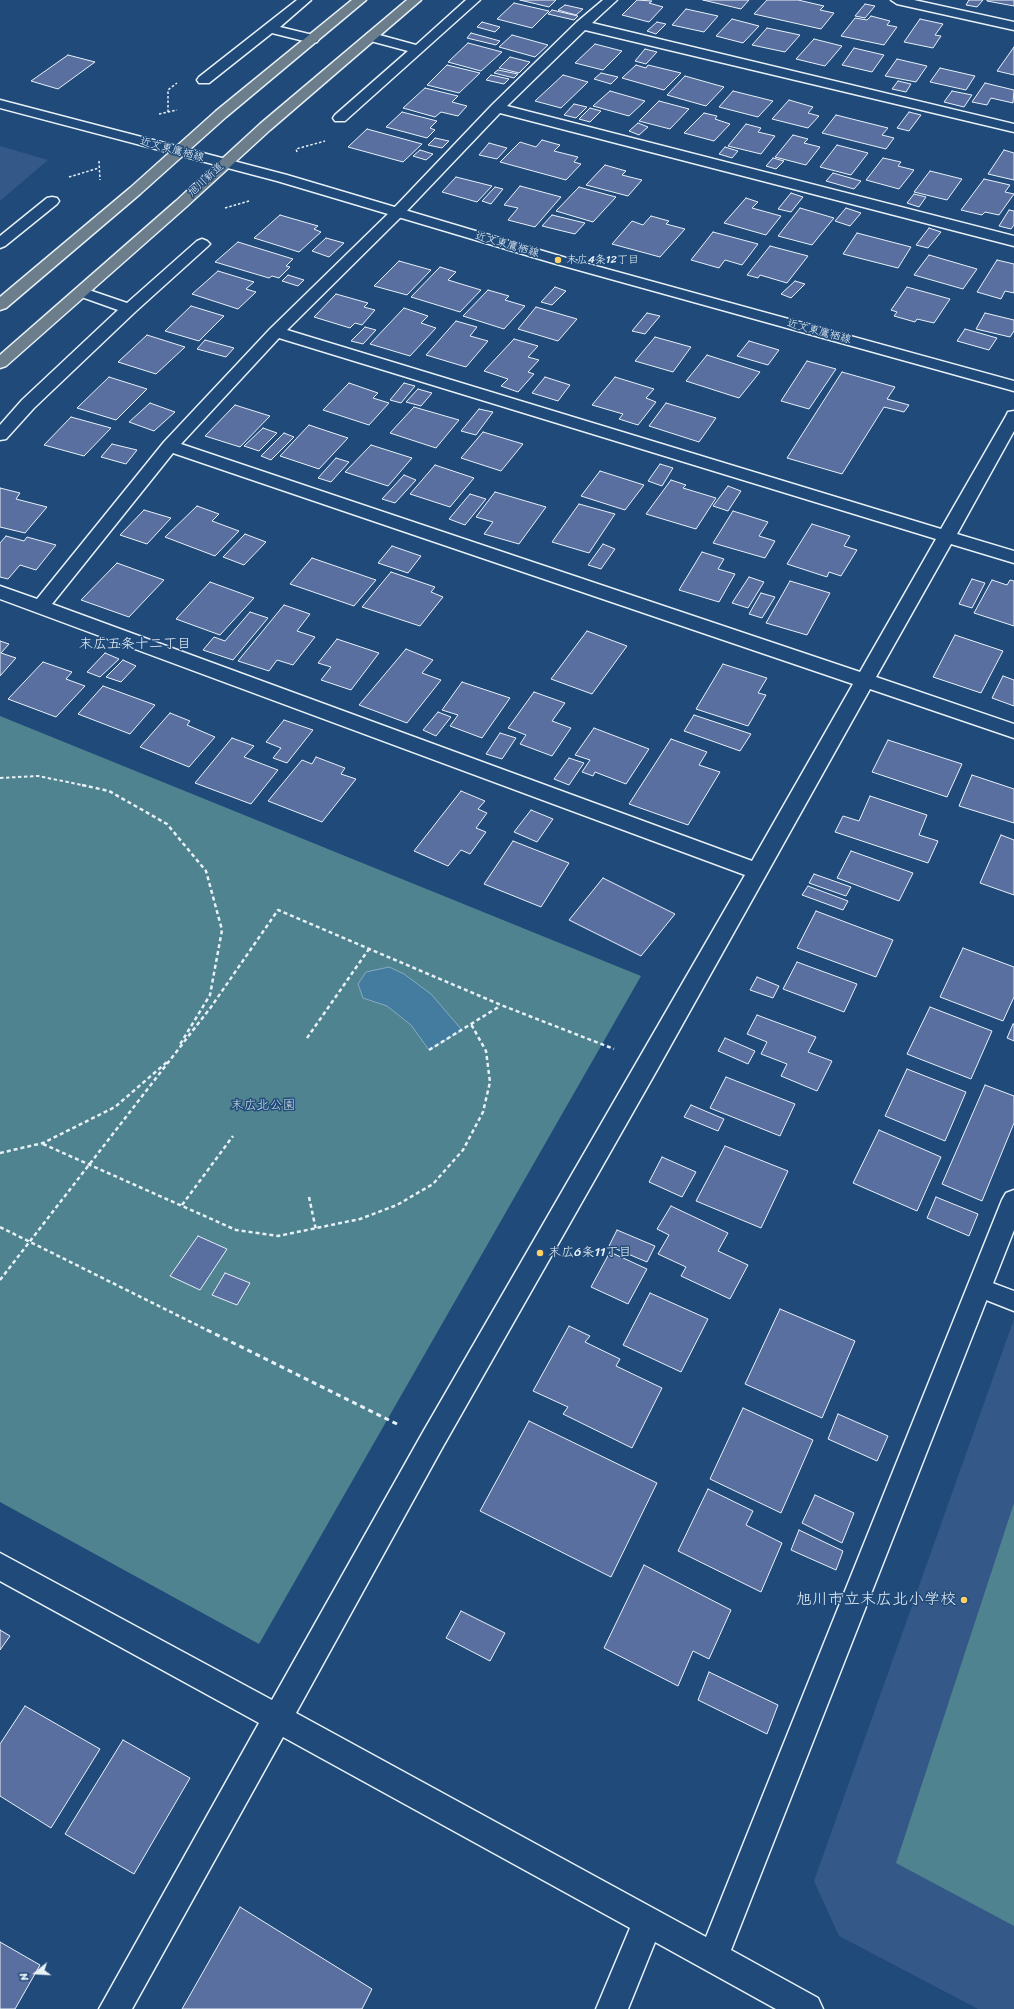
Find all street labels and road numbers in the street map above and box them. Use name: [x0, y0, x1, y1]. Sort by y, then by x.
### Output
street label: 近文東鷹栖線: [138, 135, 206, 165]
street label: 旭川新道: [185, 160, 227, 200]
street label: 近文東鷹栖線: [473, 230, 541, 260]
street label: 近文東鷹栖線: [785, 317, 853, 347]

